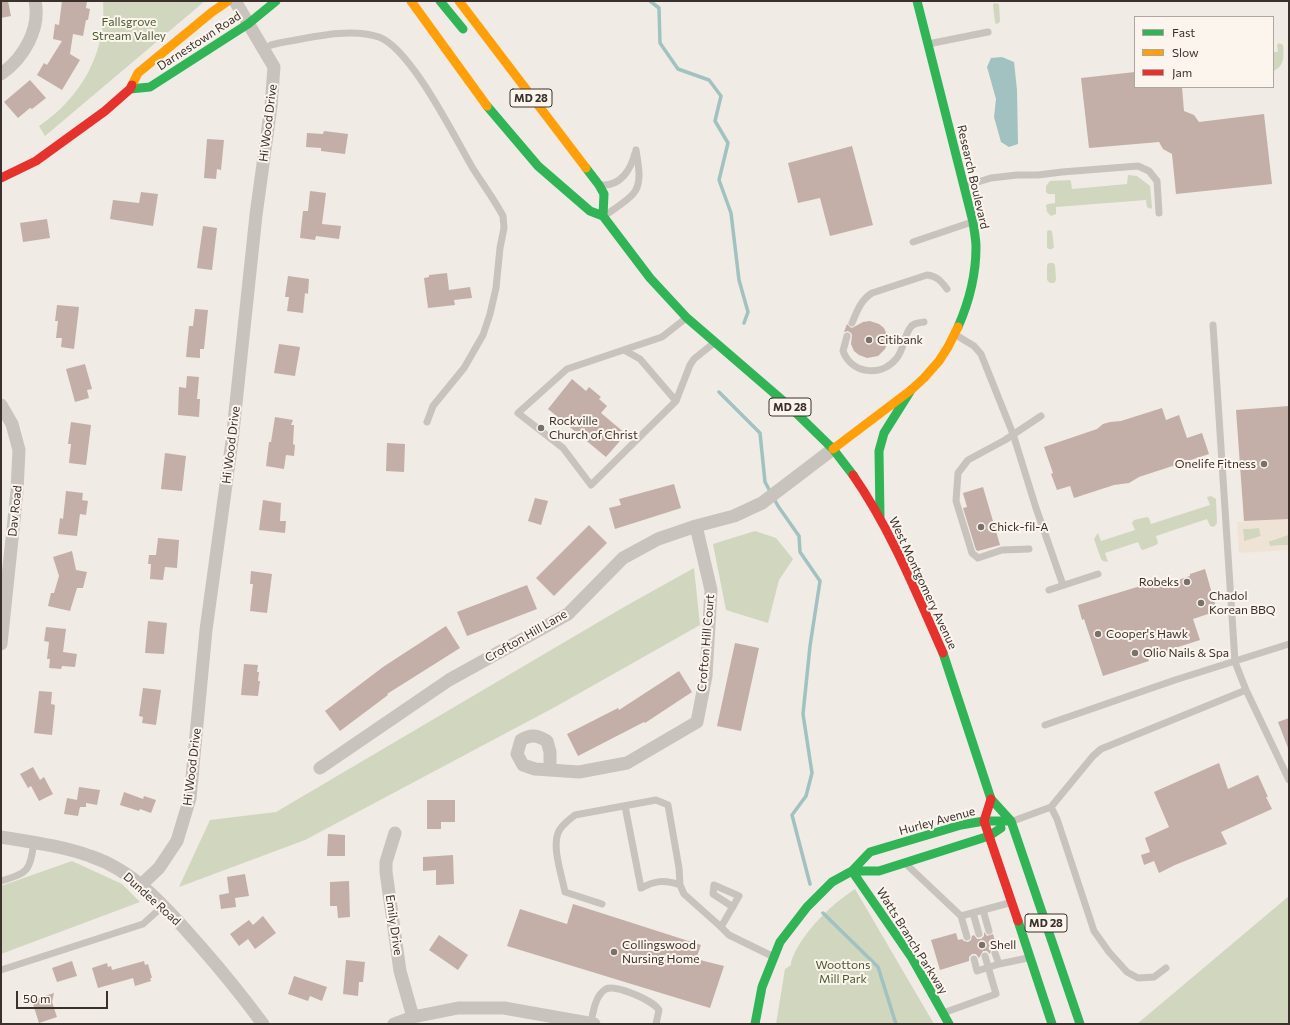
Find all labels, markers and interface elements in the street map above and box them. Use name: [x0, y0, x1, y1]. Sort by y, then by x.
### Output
street label: Darnestown Road: [154, 9, 244, 73]
park label: Fallsgrove Stream Valley: [92, 15, 166, 43]
legend: [1134, 16, 1274, 88]
text: Fast: [1172, 25, 1195, 39]
text: Slow: [1172, 45, 1199, 59]
text: Jam: [1172, 65, 1192, 79]
street label: Hi Wood Drive: [256, 83, 280, 163]
road number: MD 28: [510, 89, 552, 107]
street label: Research Boulevard: [954, 124, 992, 230]
place label: Citibank: [877, 333, 923, 347]
marker: Citibank: [864, 335, 874, 345]
road number: MD 28: [769, 398, 811, 416]
street label: Hi Wood Drive: [219, 405, 243, 485]
place label: Rockville Church of Christ: [549, 414, 638, 442]
marker: Rockville Church of Christ: [536, 423, 546, 433]
place label: Onelife Fitness: [1175, 457, 1256, 471]
marker: Onelife Fitness: [1259, 459, 1269, 469]
street label: Dav Road: [5, 485, 25, 537]
street label: West Montgomery Avenue: [886, 514, 960, 652]
place label: Chick-fil-A: [989, 520, 1048, 534]
marker: Chick-fil-A: [976, 522, 986, 532]
place label: Robeks: [1139, 575, 1179, 589]
marker: Robeks: [1182, 577, 1192, 587]
place label: Chadol Korean BBQ: [1209, 589, 1275, 617]
street label: Crofton Hill Court: [695, 594, 717, 692]
marker: Chadol Korean BBQ: [1196, 598, 1206, 608]
street label: Crofton Hill Lane: [482, 607, 570, 665]
place label: Cooper's Hawk: [1106, 627, 1188, 641]
marker: Cooper's Hawk: [1093, 629, 1103, 639]
place label: Olio Nails & Spa: [1143, 646, 1229, 660]
marker: Olio Nails & Spa: [1130, 648, 1140, 658]
street label: Hi Wood Drive: [180, 727, 204, 807]
street label: Hurley Avenue: [897, 804, 977, 838]
street label: Dundee Road: [120, 869, 184, 929]
street label: Watts Branch Parkway: [873, 885, 951, 997]
street label: Emily Drive: [383, 894, 405, 956]
road number: MD 28: [1025, 914, 1067, 932]
place label: Collingswood Nursing Home: [622, 938, 700, 966]
place label: Shell: [990, 938, 1016, 952]
marker: Shell: [977, 940, 987, 950]
marker: Collingswood Nursing Home: [609, 947, 619, 957]
park label: Woottons Mill Park: [816, 958, 870, 986]
scale bar: [18, 983, 110, 1009]
text: 50 m: [23, 991, 51, 1005]

